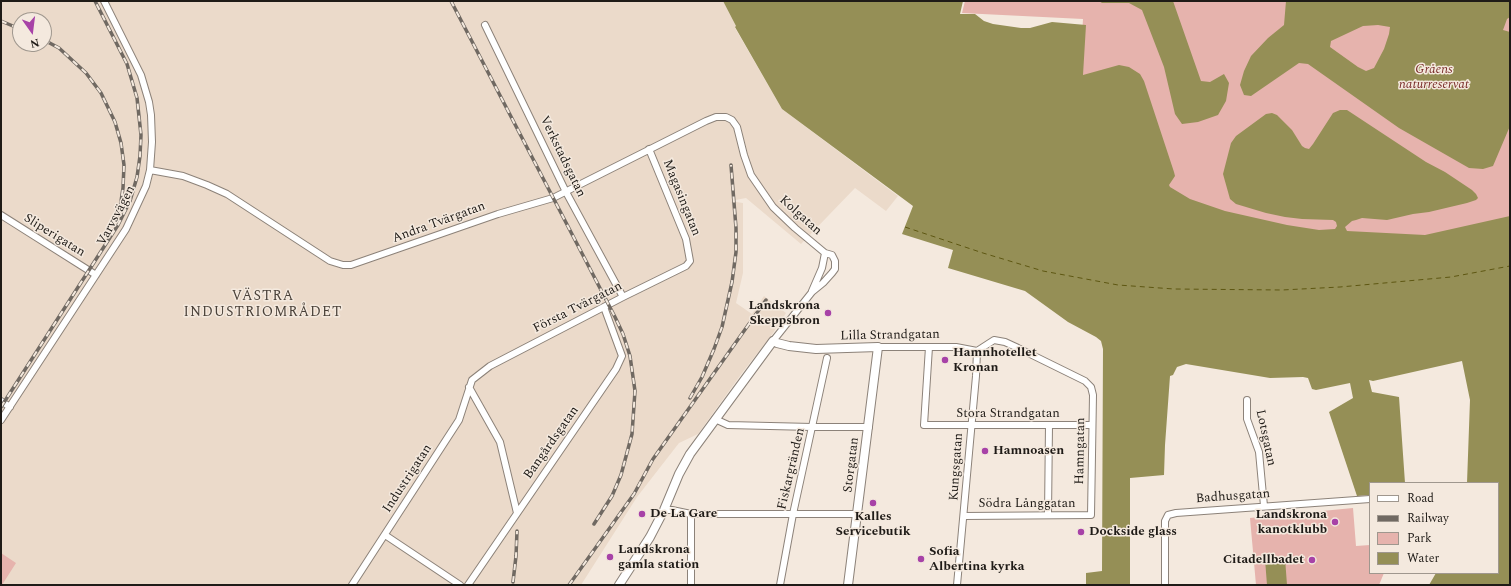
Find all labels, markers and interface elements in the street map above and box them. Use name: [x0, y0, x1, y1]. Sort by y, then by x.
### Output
north arrow: [12, 12, 52, 52]
text: N: [28, 34, 41, 52]
park label: Gråens naturreservat: [1399, 62, 1469, 93]
street label: Verkstadsgatan: [536, 114, 588, 200]
street label: Magasingatan: [659, 157, 703, 239]
street label: Varvsvägen: [95, 183, 139, 249]
street label: Kolgatan: [776, 193, 824, 239]
street label: Andra Tvärgatan: [390, 199, 488, 247]
street label: Sliperigatan: [20, 211, 88, 261]
street label: Första Tvärgatan: [531, 279, 625, 337]
district label: VÄSTRA INDUSTRIOMRÅDET: [184, 289, 342, 322]
place label: Landskrona Skeppsbron: [748, 298, 820, 329]
marker: Landskrona Skeppsbron: [823, 308, 833, 318]
street label: Lilla Strandgatan: [840, 327, 940, 345]
place label: Hamnhotellet Kronan: [953, 345, 1037, 376]
marker: Hamnhotellet Kronan: [940, 355, 950, 365]
street label: Bangårdsgatan: [521, 404, 583, 482]
street label: Stora Strandgatan: [956, 406, 1060, 422]
street label: Lotsgatan: [1251, 408, 1279, 468]
street label: Hamngatan: [1073, 417, 1089, 485]
street label: Fiskargränden: [775, 427, 809, 511]
street label: Kungsgatan: [947, 433, 967, 501]
street label: Storgatan: [841, 436, 863, 494]
street label: Industrigatan: [380, 442, 436, 516]
place label: Hamnoasen: [993, 443, 1064, 459]
marker: Hamnoasen: [980, 446, 990, 456]
legend: [1369, 482, 1499, 574]
street label: Badhusgatan: [1195, 487, 1271, 507]
text: Road: [1407, 489, 1434, 508]
street label: Södra Långgatan: [978, 496, 1076, 512]
marker: Kalles Servicebutik: [868, 498, 878, 508]
place label: De La Gare: [650, 506, 717, 522]
place label: Landskrona kanotklubb: [1255, 507, 1327, 538]
marker: De La Gare: [637, 509, 647, 519]
place label: Kalles Servicebutik: [835, 509, 911, 540]
text: Railway: [1407, 509, 1449, 528]
marker: Landskrona kanotklubb: [1330, 517, 1340, 527]
place label: Dockside glass: [1089, 524, 1177, 540]
marker: Dockside glass: [1076, 527, 1086, 537]
text: Park: [1407, 529, 1432, 548]
place label: Landskrona gamla station: [618, 542, 699, 573]
place label: Sofia Albertina kyrka: [929, 544, 1024, 575]
text: Water: [1407, 549, 1439, 568]
marker: Landskrona gamla station: [605, 552, 615, 562]
place label: Citadellbadet: [1223, 552, 1304, 568]
marker: Sofia Albertina kyrka: [916, 554, 926, 564]
marker: Citadellbadet: [1307, 555, 1317, 565]

